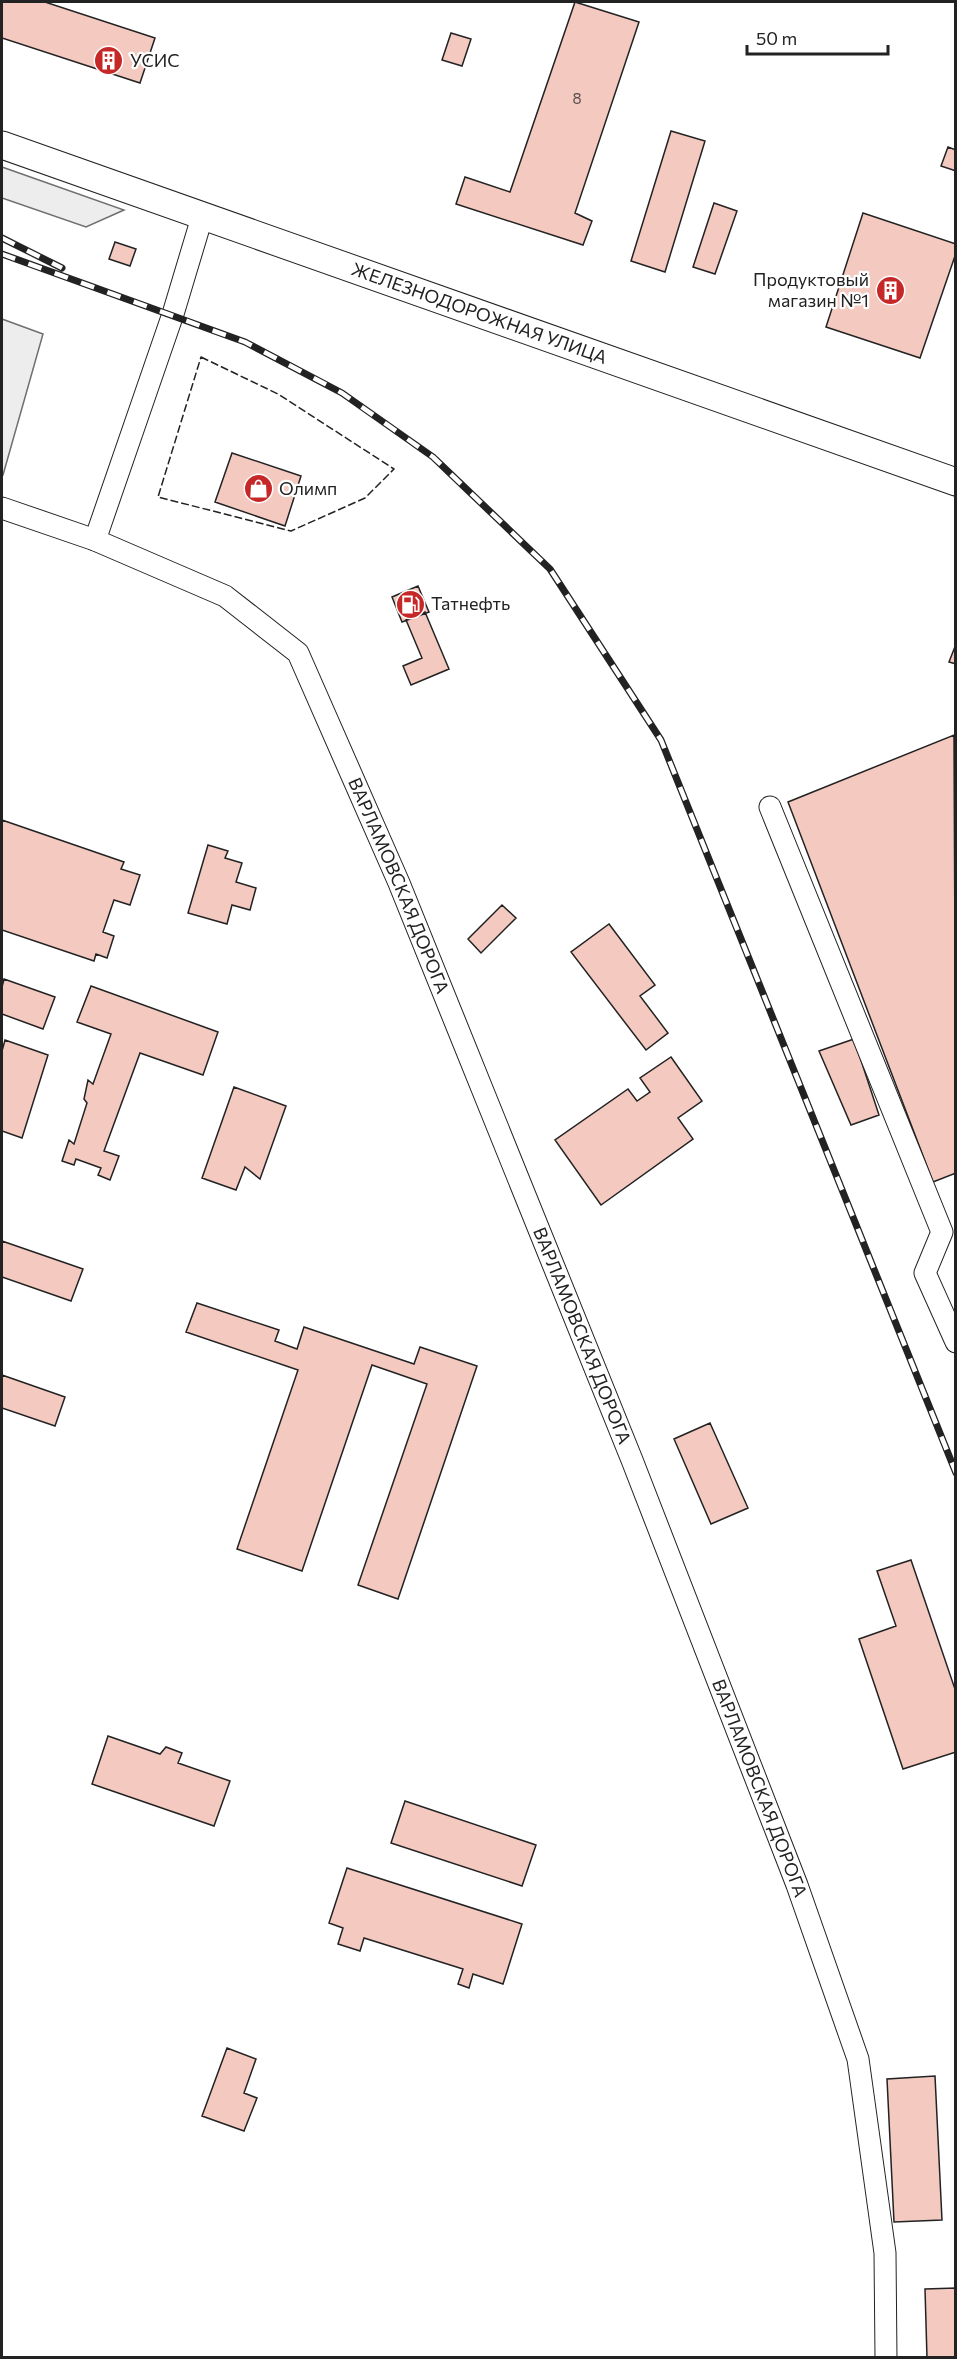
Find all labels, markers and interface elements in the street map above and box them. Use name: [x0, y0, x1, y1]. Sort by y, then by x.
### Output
scale bar: [747, 18, 888, 56]
text: 50 m: [756, 27, 797, 49]
building icon: УСИС: [93, 45, 125, 77]
place label: УСИС: [130, 49, 180, 71]
house number: 8: [572, 89, 582, 107]
street label: ЖЕЛЕЗНОДОРОЖНАЯ УЛИЦА: [349, 257, 610, 368]
place label: Продуктовый магазин №1: [753, 268, 869, 311]
building icon: Продуктовый магазин №1: [874, 274, 906, 306]
shop icon: Олимп: [242, 473, 274, 505]
place label: Олимп: [279, 477, 337, 499]
fuel station icon: Татнефть: [394, 588, 426, 620]
place label: Татнефть: [431, 592, 510, 614]
street label: ВАРЛАМОВСКАЯ ДОРОГА: [344, 774, 454, 996]
street label: ВАРЛАМОВСКАЯ ДОРОГА: [529, 1224, 636, 1447]
street label: ВАРЛАМОВСКАЯ ДОРОГА: [708, 1676, 812, 1900]

